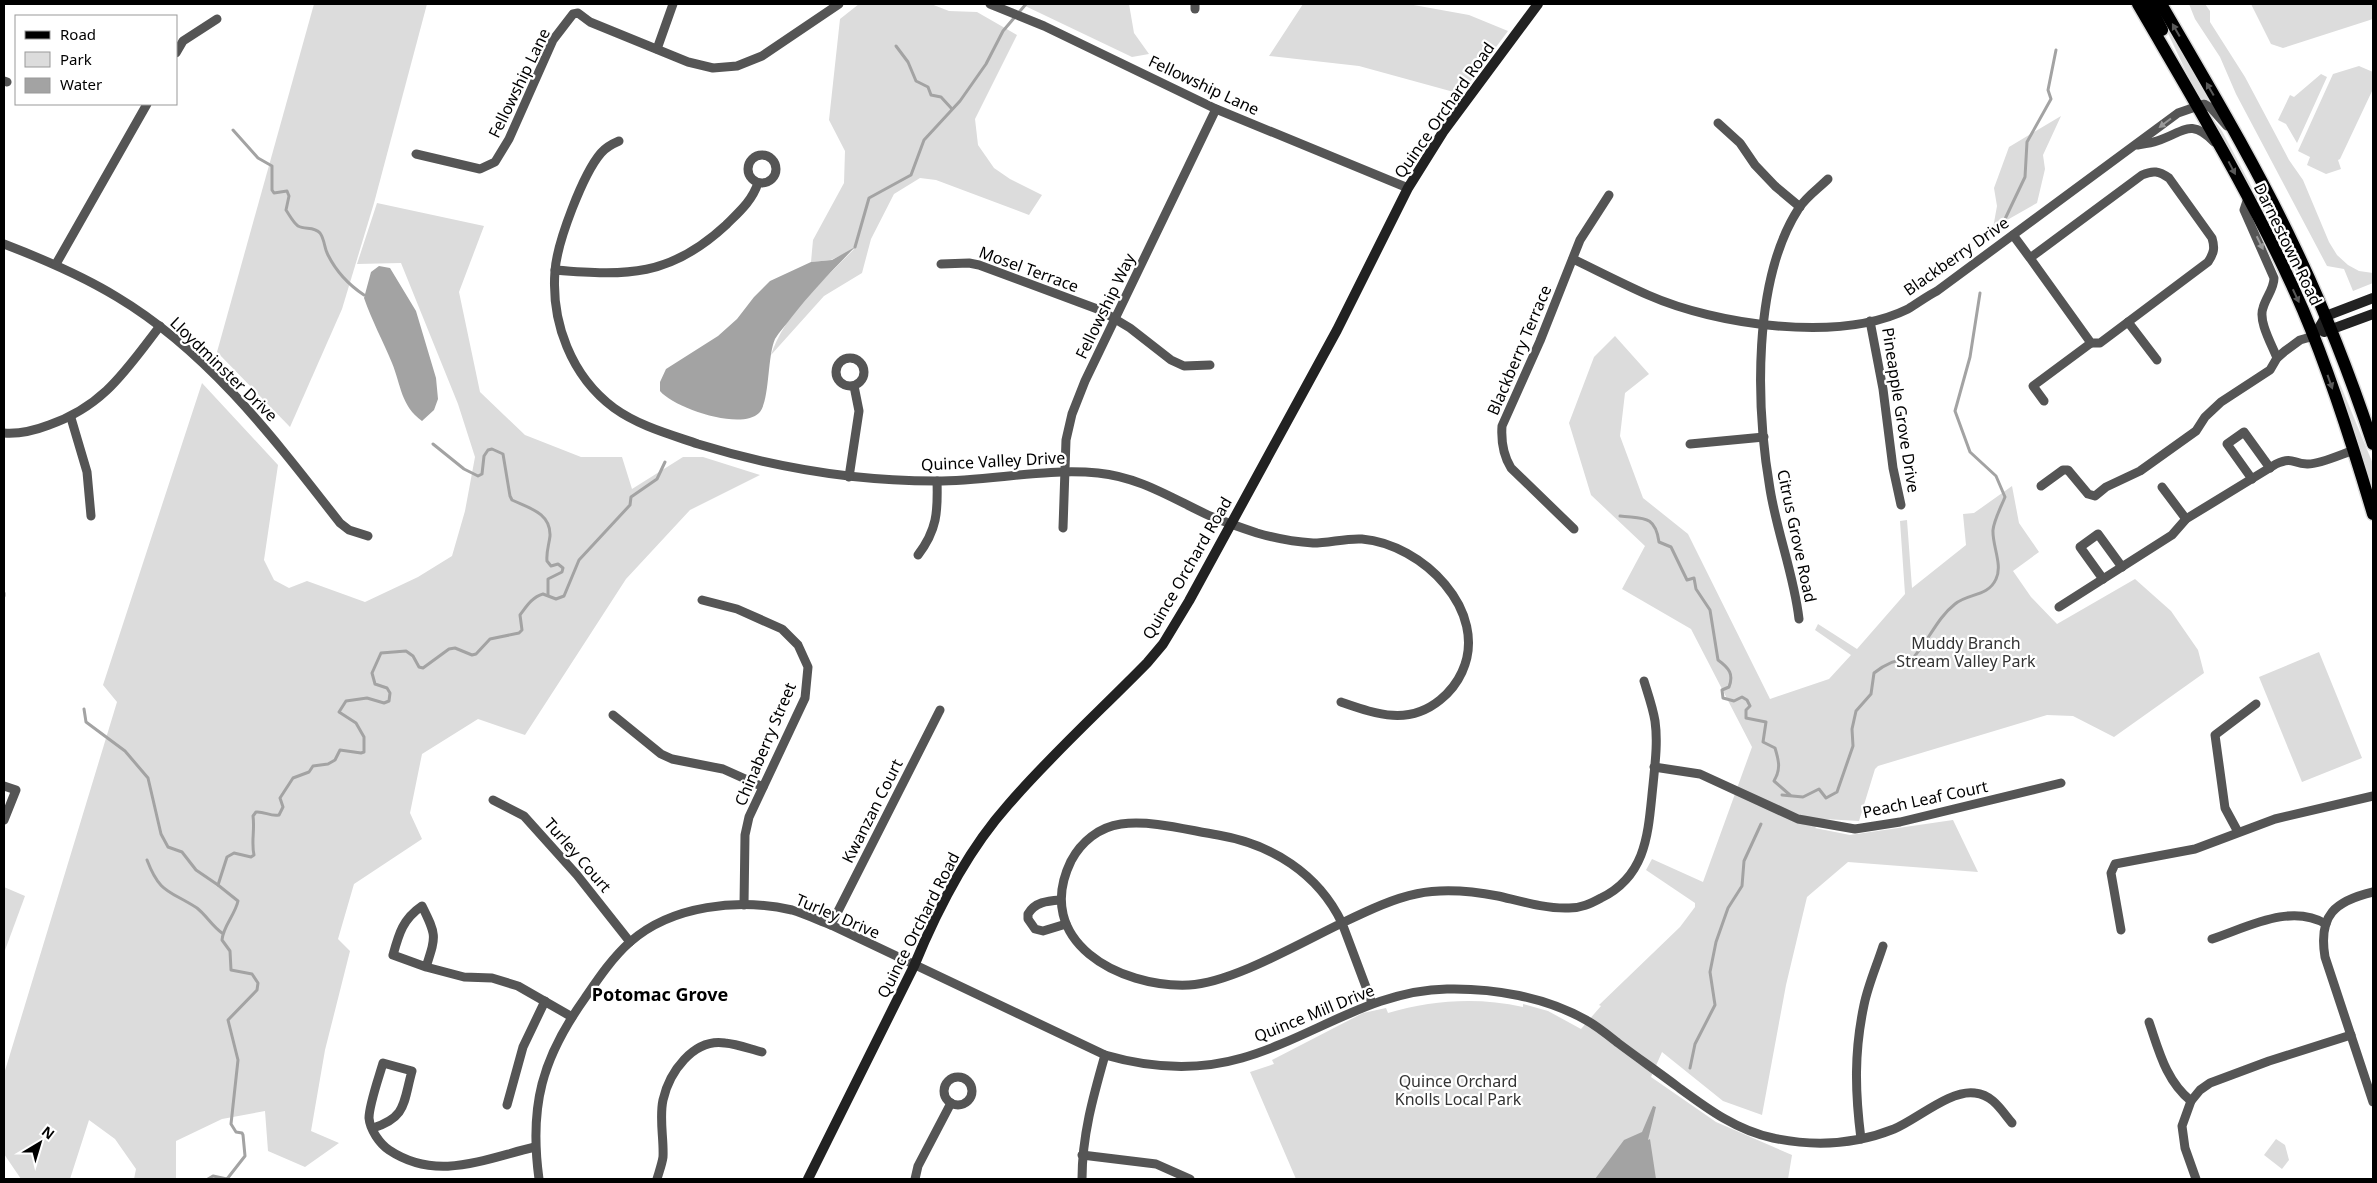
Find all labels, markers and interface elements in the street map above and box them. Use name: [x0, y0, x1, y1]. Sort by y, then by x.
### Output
legend: [15, 15, 178, 105]
one-way arrow: [2172, 23, 2180, 38]
text: Road: [60, 24, 96, 44]
street label: Fellowship Lane: [483, 24, 555, 142]
street label: Quince Orchard Road: [1389, 38, 1499, 182]
text: Park: [60, 49, 92, 69]
street label: Fellowship Lane: [1145, 50, 1263, 120]
text: Water: [60, 74, 102, 94]
one-way arrow: [2205, 82, 2214, 95]
one-way arrow: [2158, 118, 2171, 128]
one-way arrow: [2228, 161, 2236, 176]
street label: Darnestown Road: [2249, 179, 2327, 309]
street label: Blackberry Drive: [1899, 212, 2013, 300]
one-way arrow: [2256, 236, 2264, 250]
street label: Mosel Terrace: [976, 241, 1082, 297]
street label: Fellowship Way: [1070, 249, 1140, 362]
street label: Blackberry Terrace: [1482, 281, 1556, 419]
one-way arrow: [2293, 289, 2301, 303]
street label: Lloydminster Drive: [165, 312, 283, 426]
street label: Pineapple Grove Drive: [1877, 326, 1925, 494]
one-way arrow: [2326, 375, 2334, 390]
street label: Quince Valley Drive: [920, 446, 1066, 476]
street label: Citrus Grove Road: [1772, 467, 1822, 605]
street label: Quince Orchard Road: [1137, 493, 1237, 643]
park label: Muddy Branch Stream Valley Park: [1896, 632, 2036, 672]
street label: Chinaberry Street: [729, 679, 801, 809]
street label: Kwanzan Court: [836, 755, 908, 867]
street label: Peach Leaf Court: [1860, 775, 1990, 823]
street label: Turley Court: [540, 813, 617, 897]
street label: Quince Orchard Road: [872, 848, 964, 1002]
street label: Turley Drive: [793, 888, 883, 944]
street label: Quince Mill Drive: [1251, 979, 1377, 1047]
district label: Potomac Grove: [592, 982, 728, 1006]
park label: Quince Orchard Knolls Local Park: [1395, 1070, 1522, 1110]
north arrow: [15, 1118, 65, 1168]
text: N: [38, 1121, 59, 1143]

